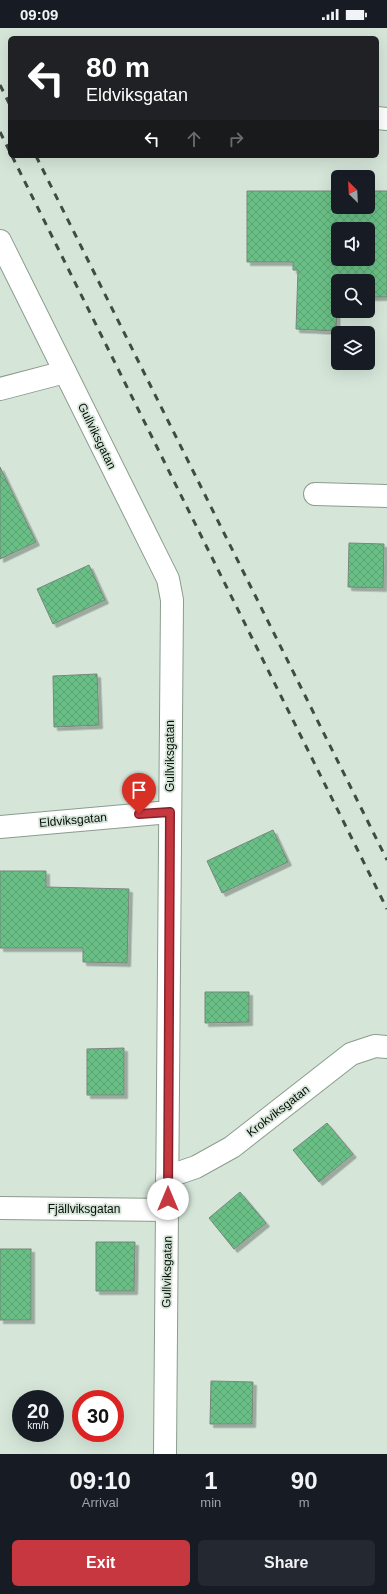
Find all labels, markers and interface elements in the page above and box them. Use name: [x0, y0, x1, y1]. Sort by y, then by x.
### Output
text: 09:09: [20, 6, 58, 23]
icon: left: [20, 52, 72, 104]
text: 80 m: [86, 52, 150, 83]
text: Eldviksgatan: [86, 85, 188, 105]
icon: left: [141, 128, 163, 150]
icon: ahead: [183, 128, 205, 150]
icon: right: [225, 128, 247, 150]
north arrow: [331, 170, 375, 214]
map controls: [331, 170, 375, 370]
button: sound: [331, 222, 375, 266]
button: search: [331, 274, 375, 318]
button: layers: [331, 326, 375, 370]
street label: Gullviksgatan: [75, 401, 119, 471]
street label: Gullviksgatan: [163, 720, 177, 792]
pin: [122, 773, 156, 814]
icon: arrive: [128, 779, 150, 801]
street label: Eldviksgatan: [38, 810, 108, 830]
street label: Krokviksgatan: [244, 1082, 312, 1140]
position arrow: [147, 1178, 189, 1220]
street label: Fjällviksgatan: [48, 1202, 120, 1216]
street label: Gullviksgatan: [159, 1236, 175, 1308]
speed limit sign: 30: [72, 1390, 124, 1442]
text: 20: [27, 1400, 49, 1422]
text: km/h: [27, 1420, 49, 1431]
text: 09:10: [69, 1467, 131, 1494]
text: 1: [204, 1467, 218, 1494]
text: 90: [291, 1467, 318, 1494]
text: Arrival: [82, 1495, 119, 1510]
text: min: [200, 1495, 221, 1510]
text: m: [299, 1495, 310, 1510]
button: Exit: [12, 1540, 190, 1586]
button: Share: [198, 1540, 375, 1586]

